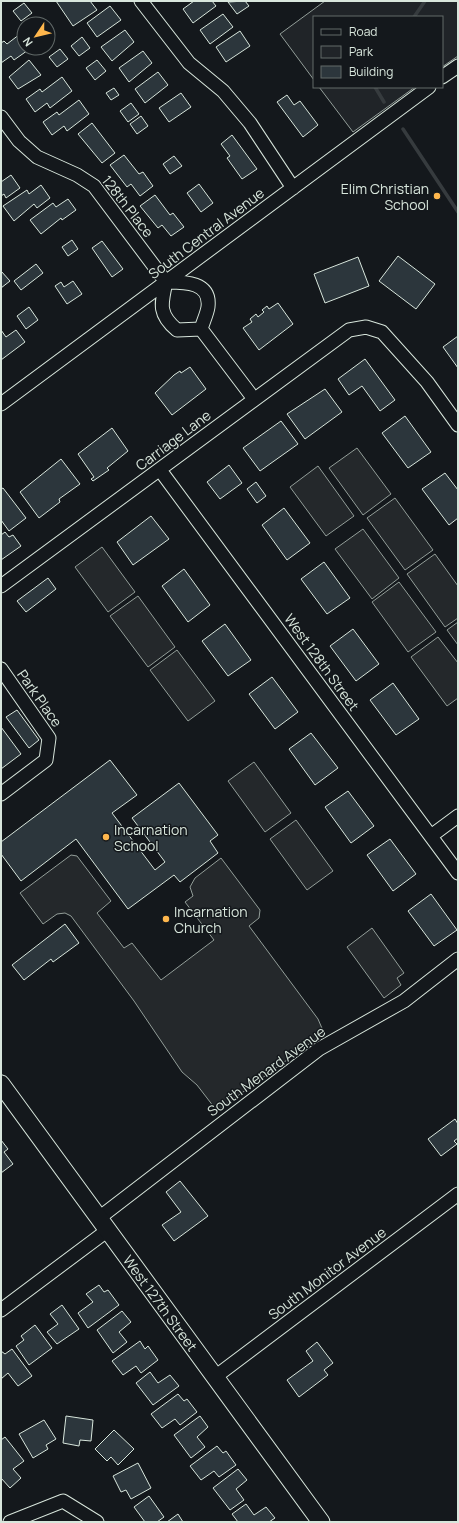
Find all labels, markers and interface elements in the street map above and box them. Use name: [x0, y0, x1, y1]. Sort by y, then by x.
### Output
north arrow: [16, 16, 56, 56]
legend: [313, 16, 443, 88]
text: Road: [349, 23, 377, 40]
text: N: [19, 34, 36, 50]
text: Park: [349, 43, 374, 60]
text: Building: [349, 63, 393, 80]
street label: 128th Place: [98, 171, 158, 241]
place label: Elim Christian School: [341, 179, 429, 214]
street label: South Central Avenue: [144, 183, 268, 283]
marker: Elim Christian School: [432, 191, 442, 201]
street label: Carriage Lane: [132, 405, 214, 475]
street label: West 128th Street: [280, 610, 364, 715]
street label: Park Place: [13, 666, 67, 730]
place label: Incarnation School: [114, 820, 188, 855]
marker: Incarnation School: [101, 832, 111, 842]
place label: Incarnation Church: [174, 902, 248, 937]
marker: Incarnation Church: [161, 914, 171, 924]
street label: South Menard Avenue: [203, 1022, 329, 1120]
street label: South Monitor Avenue: [264, 1222, 390, 1324]
street label: West 127th Street: [119, 1251, 203, 1355]

